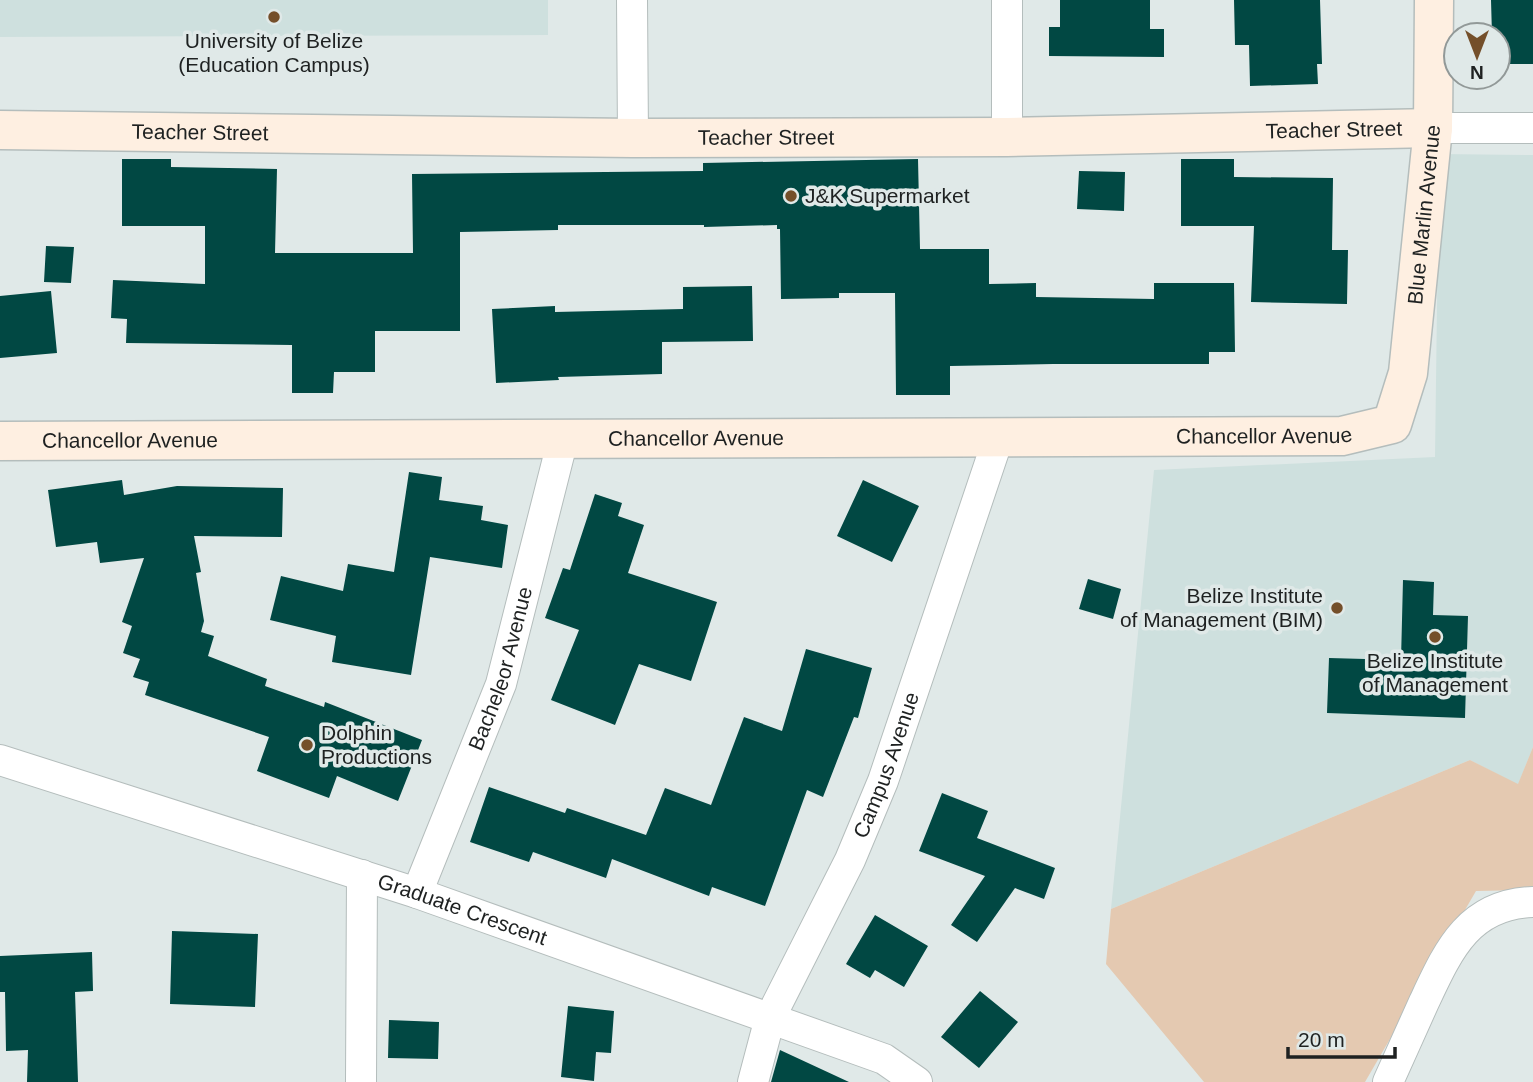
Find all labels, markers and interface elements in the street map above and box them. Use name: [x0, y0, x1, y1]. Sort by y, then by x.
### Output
marker: University of Belize (Education Campus): [266, 9, 282, 25]
north arrow: [1442, 21, 1512, 91]
place label: University of Belize (Education Campus): [178, 29, 370, 76]
text: N: [1470, 62, 1484, 83]
street label: Teacher Street: [1265, 117, 1403, 143]
street label: Teacher Street: [132, 120, 269, 144]
street label: Blue Marlin Avenue: [1403, 124, 1444, 306]
street label: Teacher Street: [698, 125, 834, 149]
place label: J&K Supermarket: [805, 184, 970, 207]
marker: J&K Supermarket: [783, 188, 799, 204]
street label: Chancellor Avenue: [1176, 422, 1354, 448]
street label: Chancellor Avenue: [608, 426, 784, 450]
street label: Chancellor Avenue: [42, 428, 218, 452]
street label: Bacheleor Avenue: [464, 584, 536, 753]
place label: Belize Institute of Management (BIM): [1120, 584, 1323, 631]
marker: Belize Institute of Management (BIM): [1329, 600, 1345, 616]
marker: Belize Institute of Management: [1427, 629, 1443, 645]
place label: Belize Institute of Management: [1362, 649, 1508, 696]
street label: Campus Avenue: [848, 689, 923, 841]
place label: Dolphin Productions: [321, 721, 432, 768]
marker: Dolphin Productions: [299, 737, 315, 753]
street label: Graduate Crescent: [375, 869, 550, 949]
scale bar: [1288, 1016, 1395, 1060]
text: 20 m: [1298, 1028, 1345, 1051]

